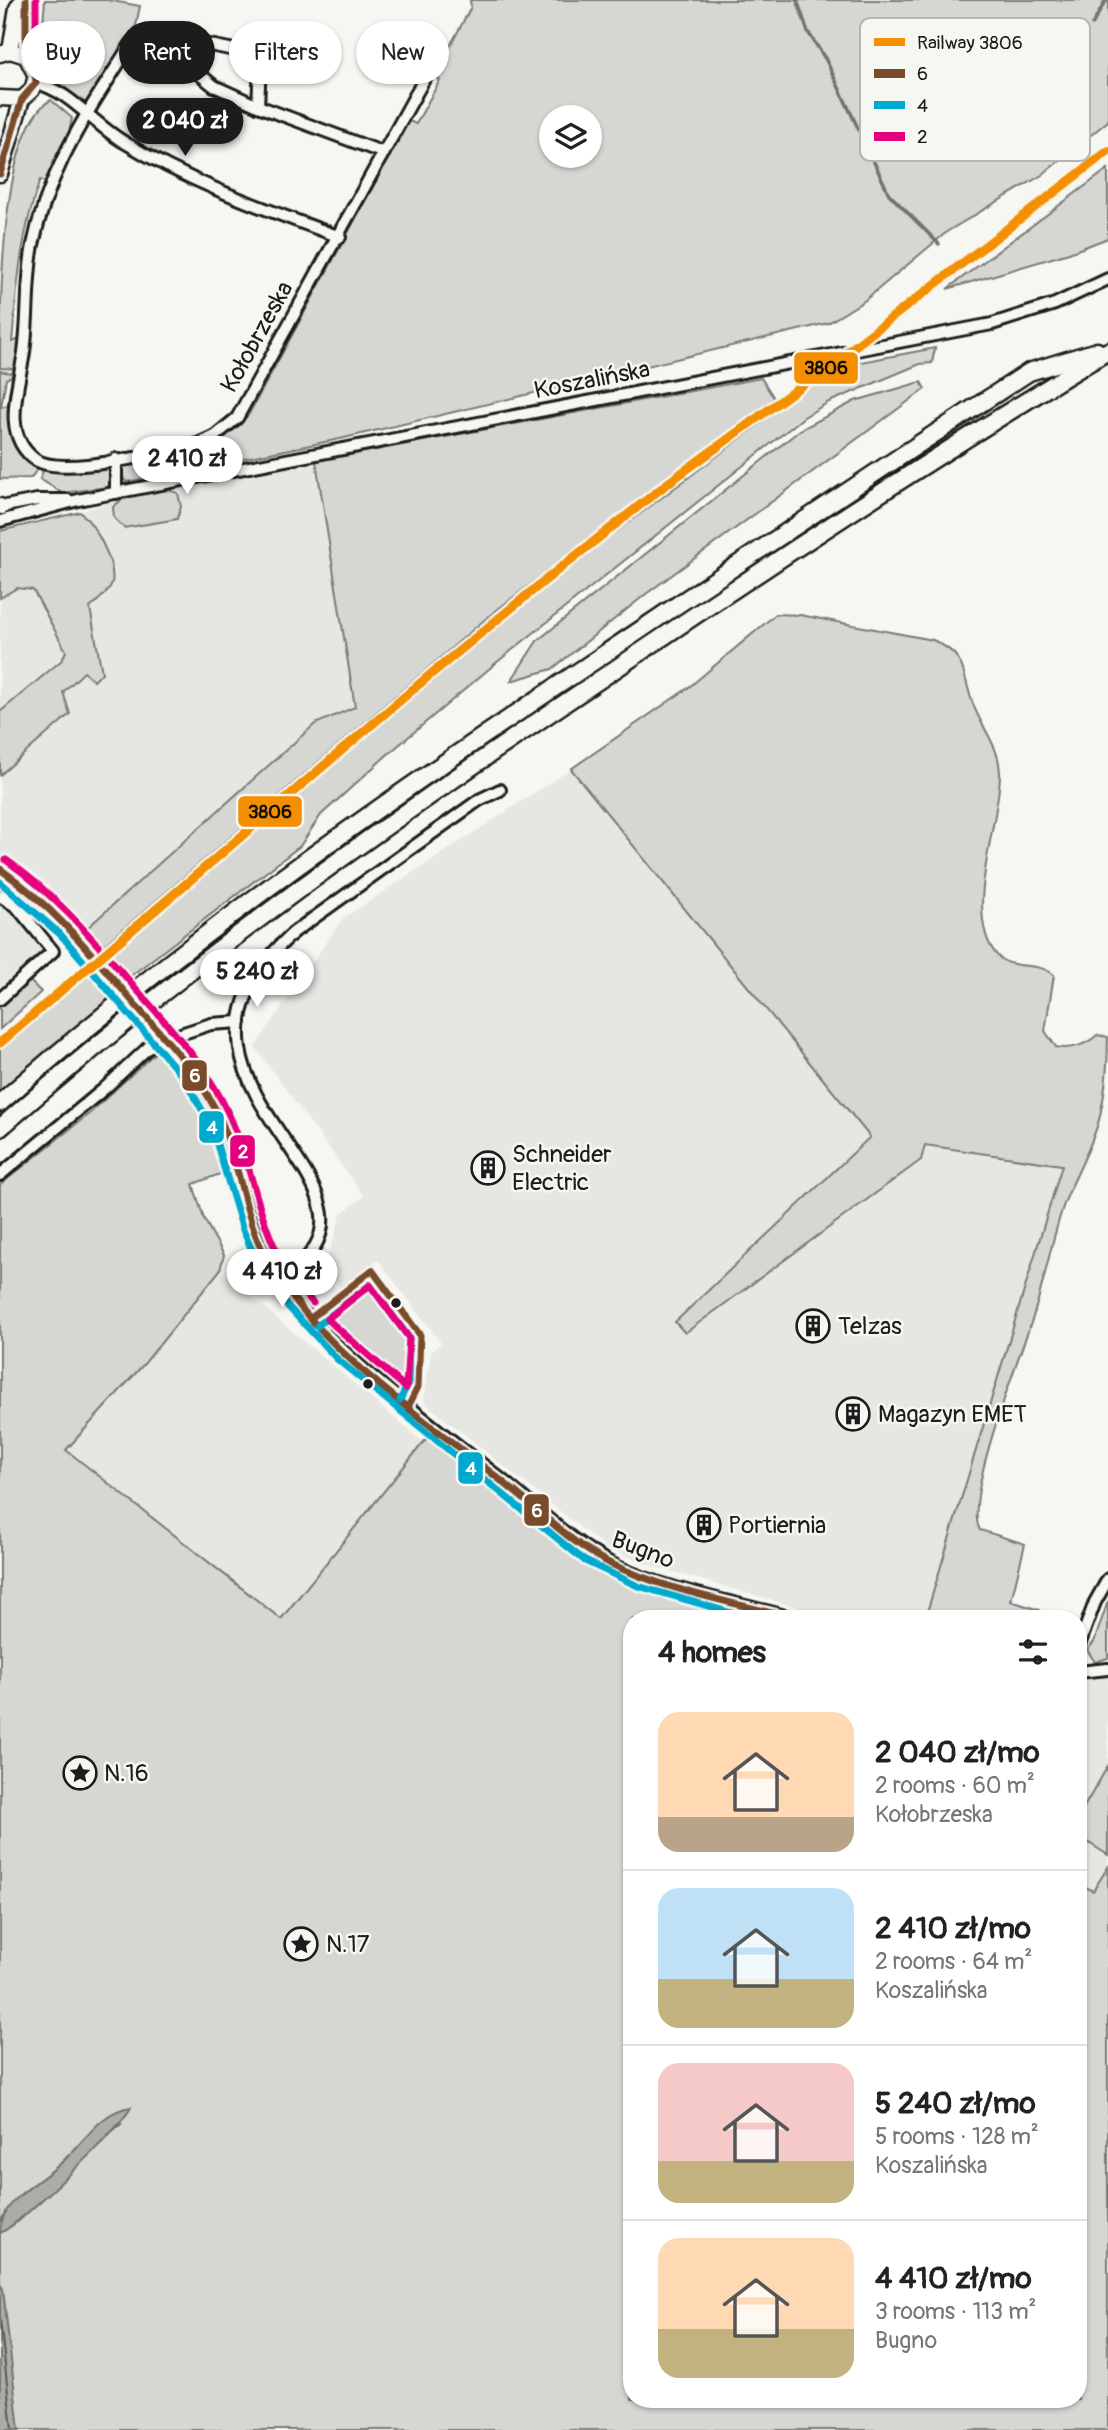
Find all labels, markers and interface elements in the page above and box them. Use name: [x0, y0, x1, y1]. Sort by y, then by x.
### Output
legend: [860, 18, 1090, 161]
chip: Buy: [21, 21, 105, 84]
chip: Rent: [119, 21, 215, 84]
chip: Filters: [229, 21, 342, 84]
chip: New: [356, 21, 449, 84]
text: Railway 3806: [917, 31, 1023, 55]
text: 6: [917, 62, 928, 86]
text: 4: [917, 94, 928, 118]
pin: 2 040 zł: [113, 99, 257, 158]
map controls: [539, 105, 602, 168]
button: layers: [539, 105, 602, 168]
text: 2 040 zł: [142, 106, 228, 135]
text: 2: [917, 125, 928, 149]
street label: Kołobrzeska: [215, 276, 299, 398]
line badge: 3806: [793, 351, 859, 385]
street label: Koszalińska: [532, 355, 652, 405]
text: 3806: [804, 356, 848, 380]
pin: 2 410 zł: [115, 436, 259, 496]
text: 2 410 zł: [148, 444, 226, 473]
line badge: 3806: [237, 795, 303, 828]
text: 3806: [248, 800, 292, 824]
pin: 5 240 zł: [185, 950, 329, 1009]
text: 5 240 zł: [216, 957, 298, 986]
line badge: 6: [181, 1059, 208, 1092]
text: 6: [189, 1064, 201, 1088]
line badge: 4: [198, 1110, 225, 1144]
text: 4: [206, 1116, 218, 1140]
line badge: 2: [229, 1134, 256, 1168]
text: 2: [238, 1140, 249, 1164]
place label: Schneider Electric: [512, 1140, 612, 1197]
building icon: Schneider Electric: [469, 1149, 507, 1187]
pin: 4 410 zł: [210, 1250, 354, 1309]
text: 4 410 zł: [242, 1257, 322, 1286]
unlabelled marker: [389, 1296, 403, 1310]
building icon: Telzas: [794, 1307, 832, 1345]
place label: Telzas: [838, 1312, 902, 1341]
unlabelled marker: [361, 1377, 375, 1391]
building icon: Magazyn EMET: [834, 1395, 872, 1433]
place label: Magazyn EMET: [878, 1400, 1027, 1429]
line badge: 4: [457, 1451, 484, 1485]
text: 4: [465, 1457, 477, 1481]
line badge: 6: [523, 1493, 550, 1527]
text: 6: [531, 1499, 543, 1523]
building icon: Portiernia: [685, 1506, 723, 1544]
place label: Portiernia: [728, 1511, 826, 1540]
street label: Bugno: [608, 1525, 678, 1575]
icon: filters: [1014, 1633, 1052, 1671]
text: 4 homes: [658, 1634, 766, 1671]
text: 2 040 zł/mo: [875, 1734, 1040, 1771]
icon: home: [714, 1740, 798, 1824]
place icon: N.16: [61, 1754, 99, 1792]
place label: N.16: [104, 1759, 149, 1788]
text: 2 rooms · 60 m²: [875, 1771, 1035, 1800]
text: Kołobrzeska: [875, 1800, 993, 1829]
text: 2 410 zł/mo: [875, 1910, 1031, 1947]
icon: home: [714, 1916, 798, 2000]
place icon: N.17: [282, 1925, 320, 1963]
place label: N.17: [326, 1930, 370, 1959]
text: 2 rooms · 64 m²: [875, 1947, 1032, 1976]
text: Koszalińska: [875, 1976, 988, 2005]
text: 5 240 zł/mo: [875, 2085, 1036, 2122]
icon: home: [714, 2091, 798, 2175]
text: 5 rooms · 128 m²: [875, 2122, 1039, 2151]
text: Koszalińska: [875, 2151, 988, 2180]
text: 4 410 zł/mo: [875, 2260, 1032, 2297]
icon: home: [714, 2266, 798, 2350]
text: 3 rooms · 113 m²: [875, 2297, 1036, 2326]
text: Bugno: [875, 2326, 937, 2355]

